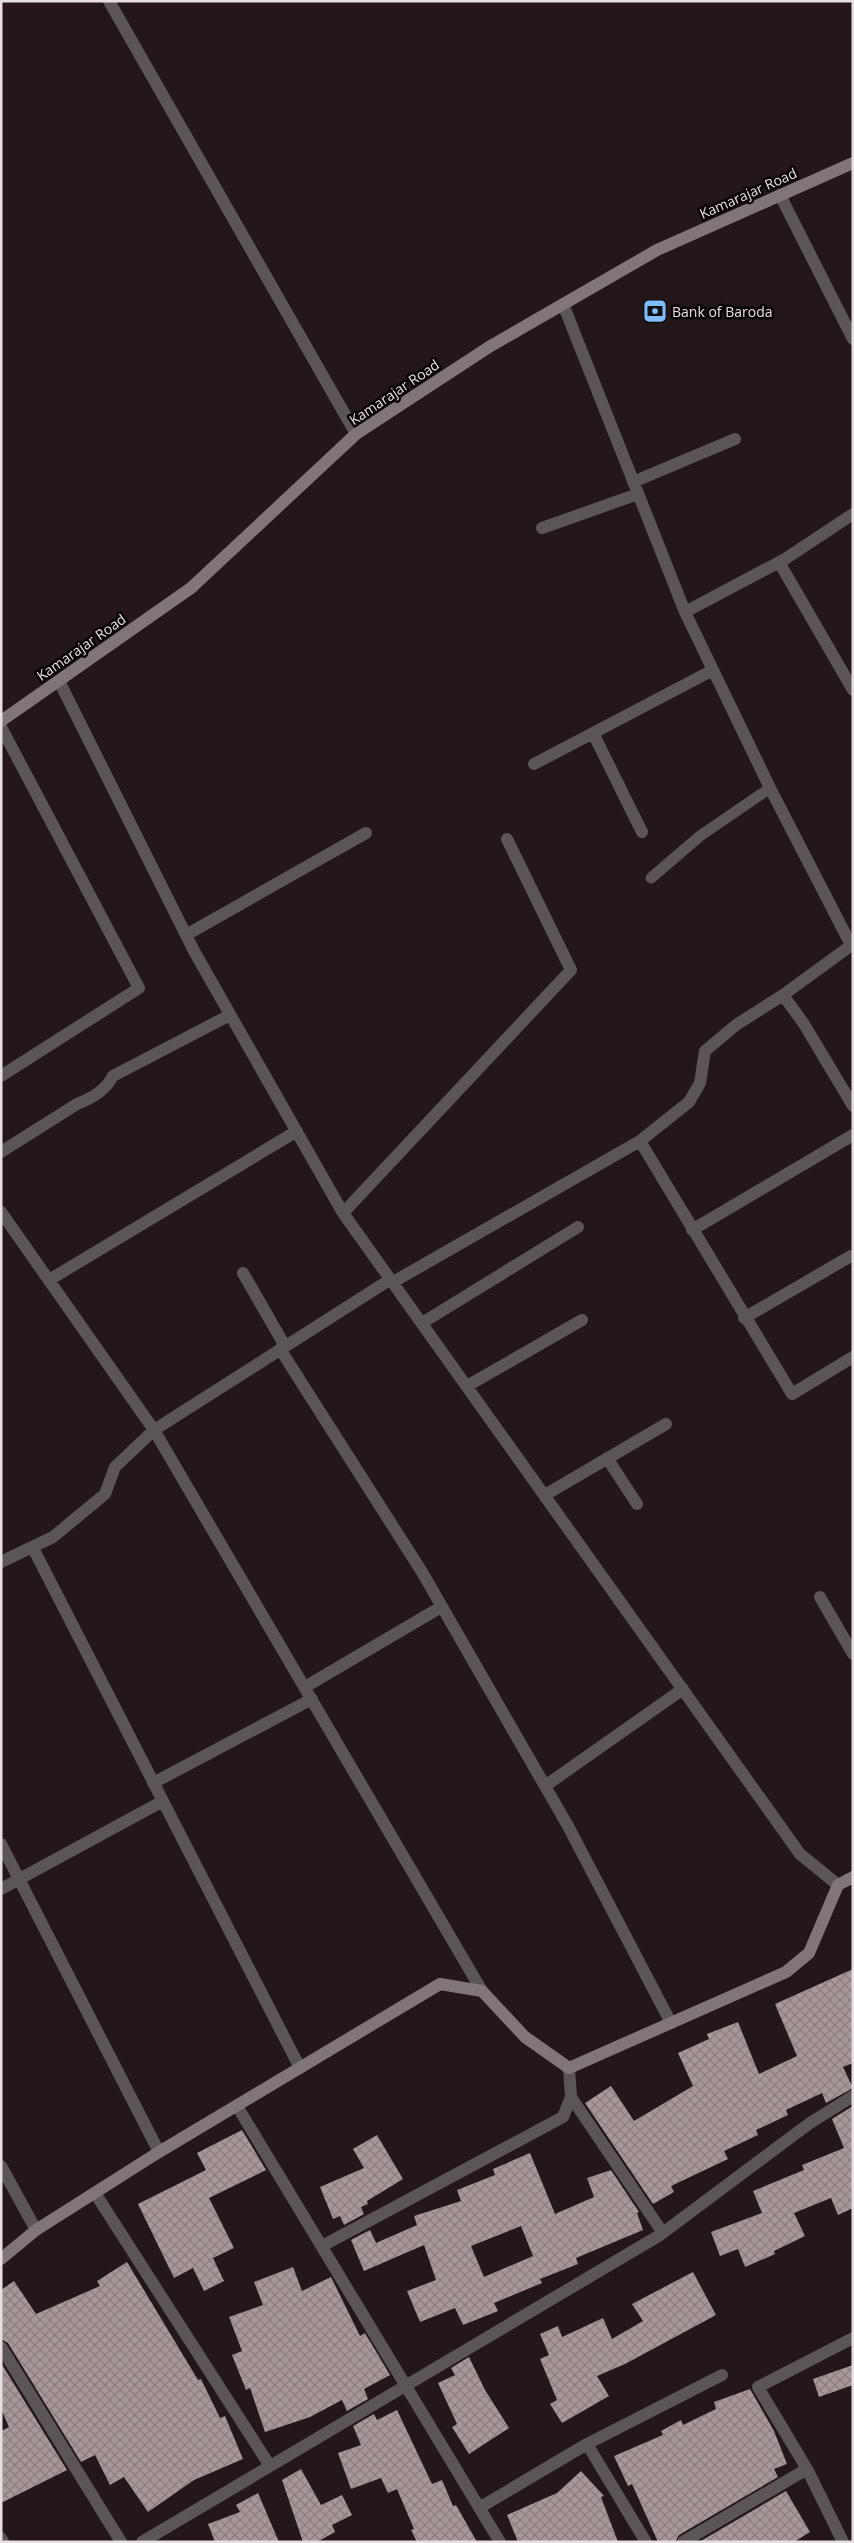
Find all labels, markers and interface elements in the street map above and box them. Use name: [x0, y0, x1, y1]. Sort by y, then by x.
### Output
street label: Kamarajar Road: [696, 163, 800, 223]
bank icon: Bank of Baroda: [642, 298, 668, 324]
place label: Bank of Baroda: [672, 302, 772, 321]
street label: Kamarajar Road: [345, 355, 443, 429]
street label: Kamarajar Road: [33, 609, 129, 685]

